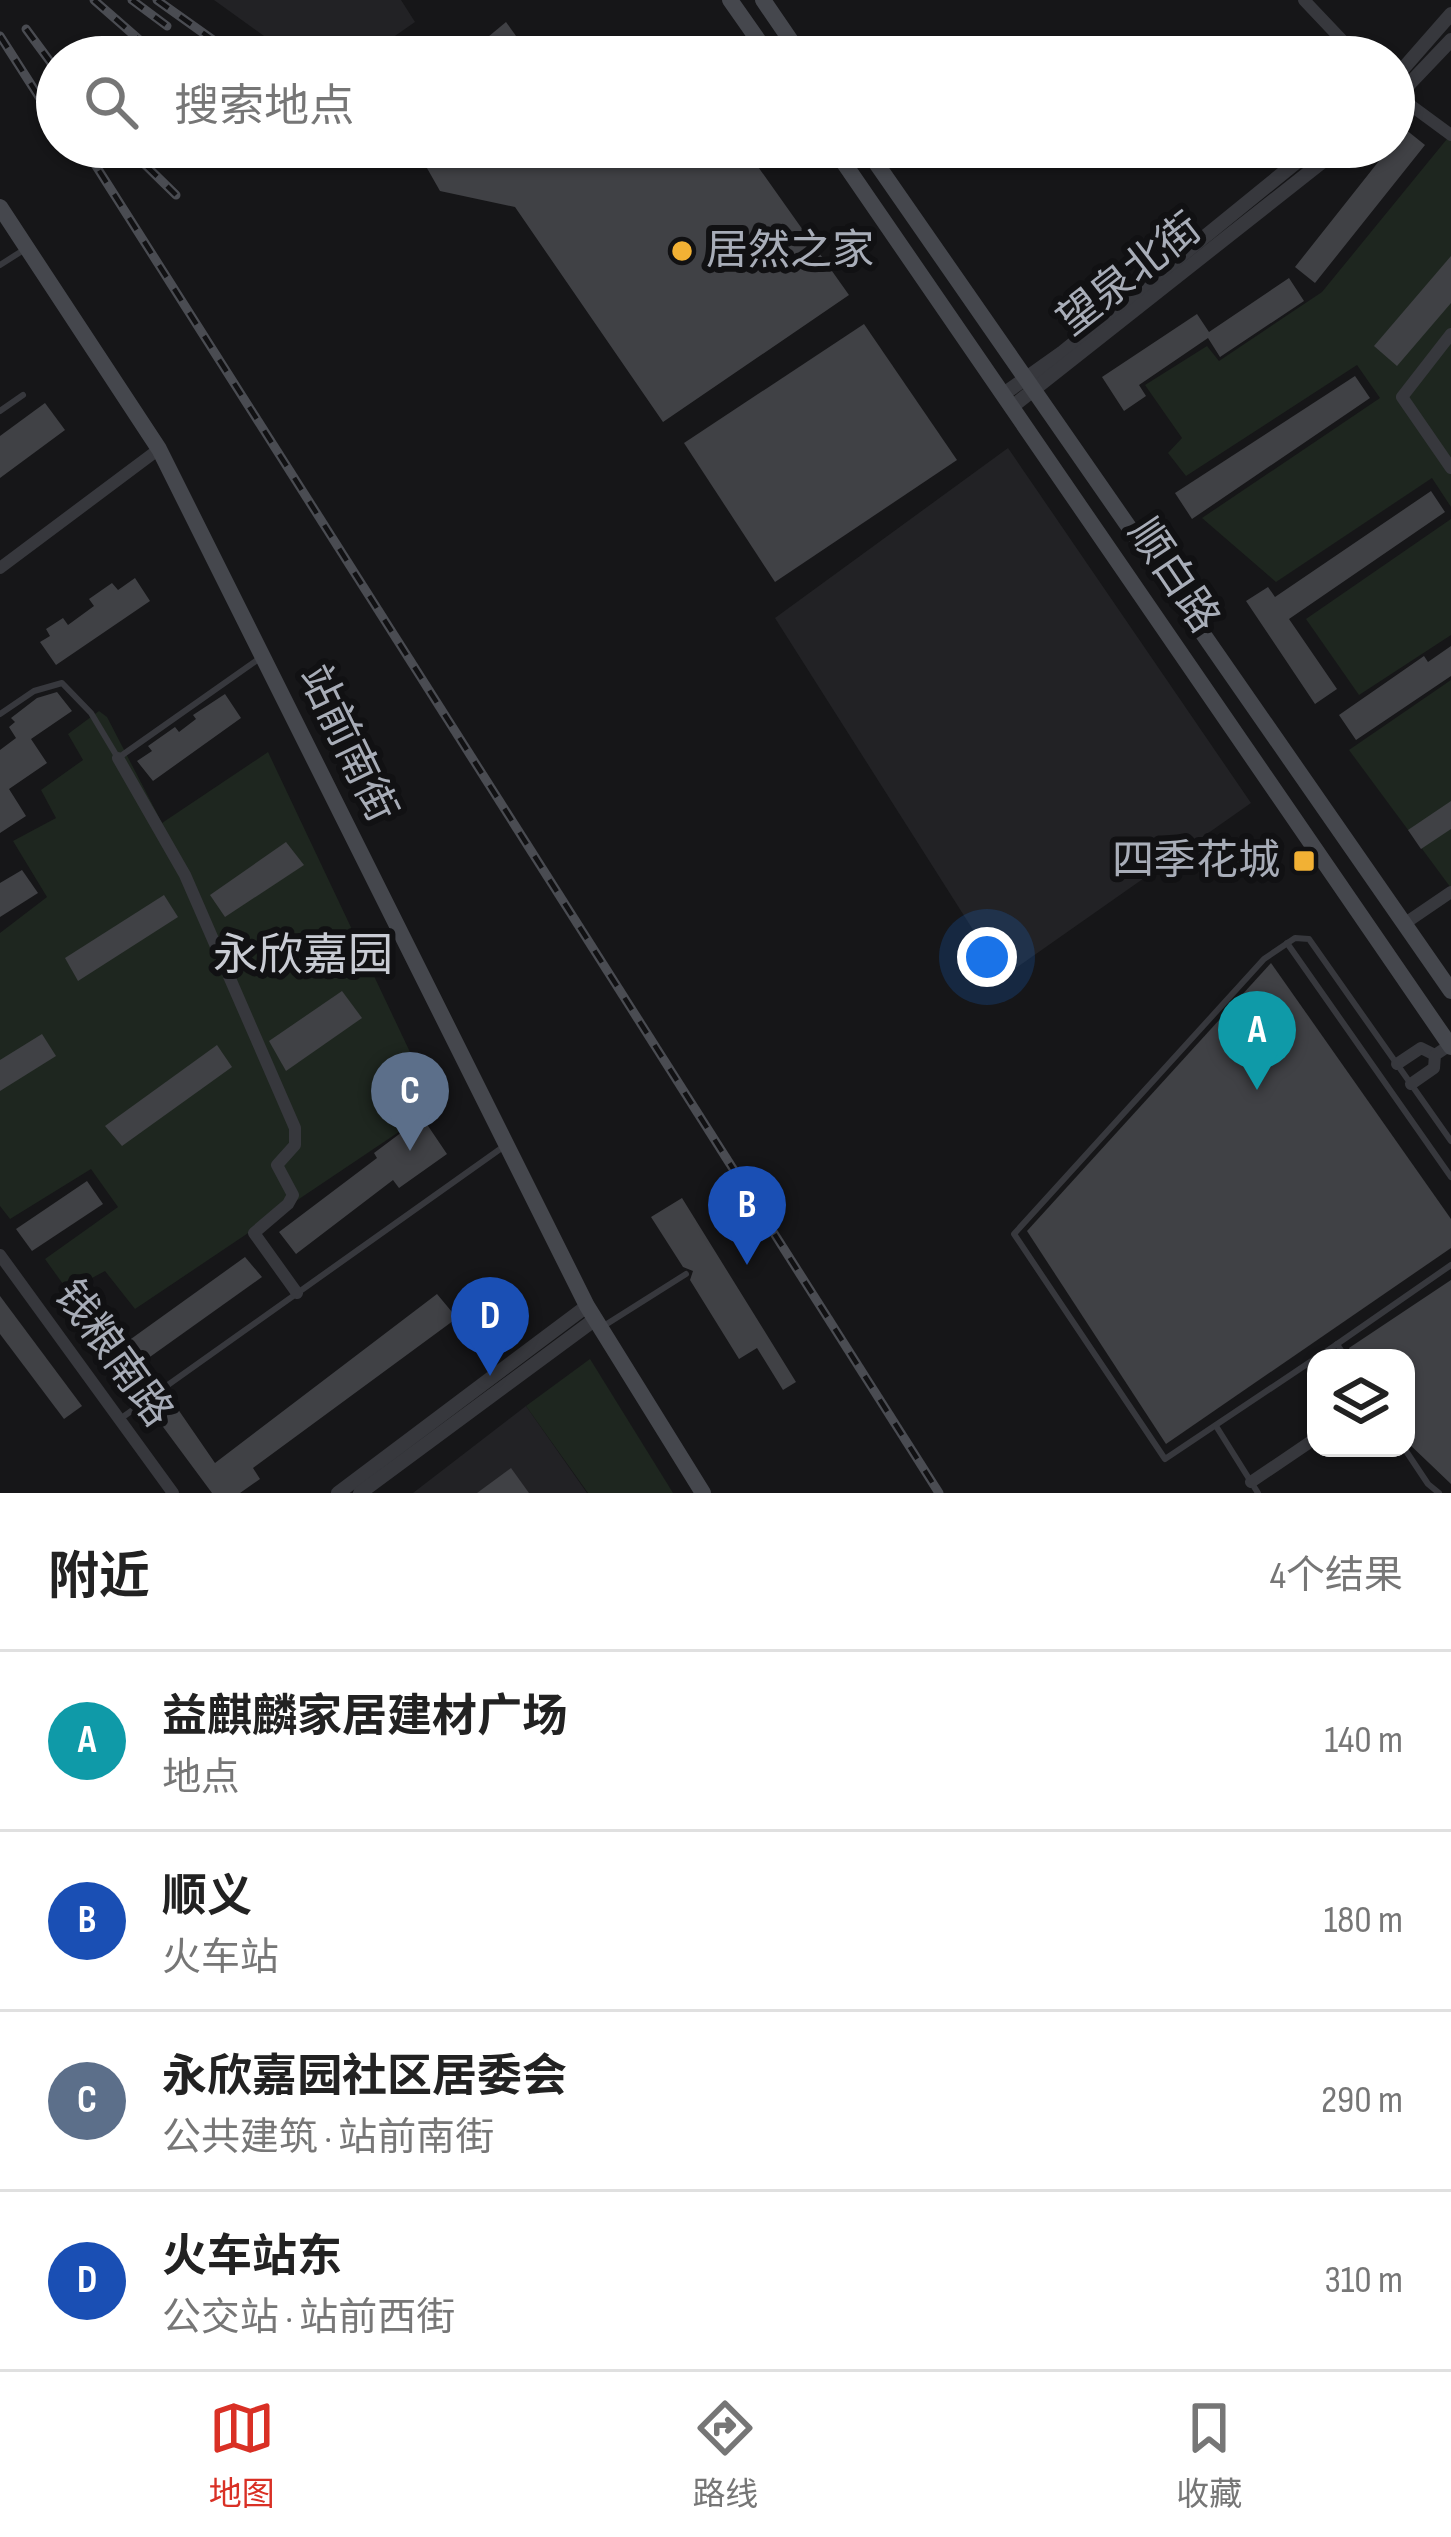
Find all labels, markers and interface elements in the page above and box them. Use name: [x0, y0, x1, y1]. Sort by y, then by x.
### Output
search box: [36, 36, 1415, 168]
icon: search: [78, 69, 144, 135]
text: 搜索地点: [174, 80, 354, 135]
street label: 望泉北街: [1048, 203, 1212, 347]
place label: 居然之家: [706, 226, 874, 277]
marker: 居然之家: [669, 238, 695, 264]
street label: 顺白路: [1117, 510, 1229, 642]
street label: 站前南街: [287, 657, 407, 831]
place label: 四季花城: [1112, 836, 1280, 887]
marker: 四季花城: [1291, 848, 1317, 874]
your location: [957, 927, 1017, 987]
district label: 永欣嘉园: [213, 929, 393, 984]
pin: A: [1218, 991, 1296, 1090]
pin: C: [371, 1052, 449, 1151]
pin: B: [708, 1166, 786, 1265]
street label: 钱粮南路: [43, 1271, 183, 1437]
pin: D: [451, 1277, 529, 1376]
map controls: [1307, 1349, 1415, 1457]
button: layers: [1307, 1349, 1415, 1457]
text: 附近: [48, 1547, 150, 1608]
text: 4个结果: [1270, 1553, 1403, 1600]
text: 益麒麟家居建材广场: [162, 1690, 567, 1745]
text: A: [78, 1717, 96, 1764]
text: 140 m: [1324, 1717, 1403, 1764]
text: 地点: [162, 1755, 240, 1802]
text: 顺义: [162, 1870, 252, 1925]
text: B: [78, 1897, 96, 1944]
text: 180 m: [1324, 1897, 1403, 1944]
text: 火车站: [162, 1935, 279, 1982]
text: 永欣嘉园社区居委会: [162, 2050, 567, 2105]
text: C: [77, 2077, 97, 2124]
text: 290 m: [1321, 2077, 1403, 2124]
text: 公共建筑 · 站前南街: [162, 2115, 494, 2162]
text: 火车站东: [162, 2230, 342, 2285]
text: D: [77, 2257, 97, 2304]
text: 310 m: [1324, 2257, 1403, 2304]
text: 公交站 · 站前西街: [162, 2295, 455, 2342]
tab: 地图: [209, 2395, 275, 2515]
tab: 路线: [692, 2395, 758, 2515]
tab: 收藏: [1176, 2395, 1242, 2515]

